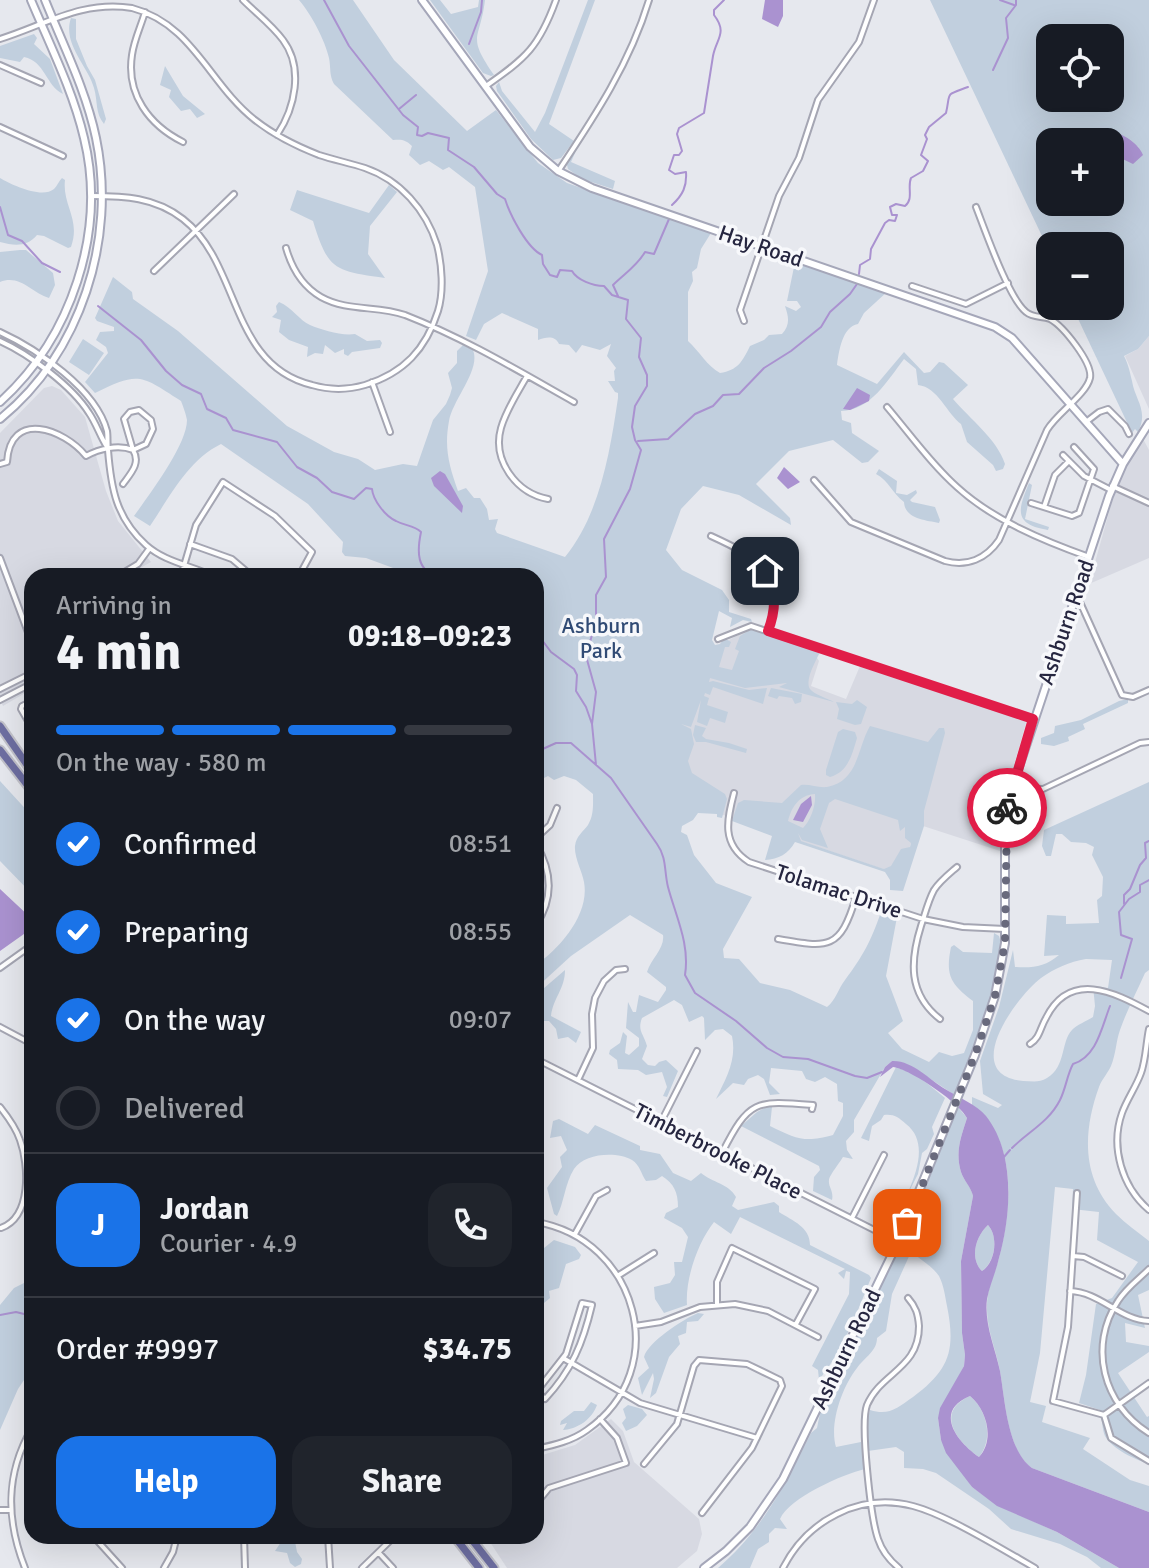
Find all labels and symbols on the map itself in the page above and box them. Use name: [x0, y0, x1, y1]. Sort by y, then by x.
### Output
street label: Hay Road: [715, 219, 807, 273]
pin: [731, 537, 799, 605]
street label: Ashburn Road: [1032, 556, 1100, 688]
park label: Ashburn Park: [562, 612, 640, 664]
courier: [967, 768, 1047, 848]
street label: Tolamac Drive: [772, 858, 906, 924]
street label: Timberbrooke Place: [629, 1097, 807, 1205]
pin: [873, 1189, 941, 1257]
street label: Ashburn Road: [805, 1284, 887, 1414]

